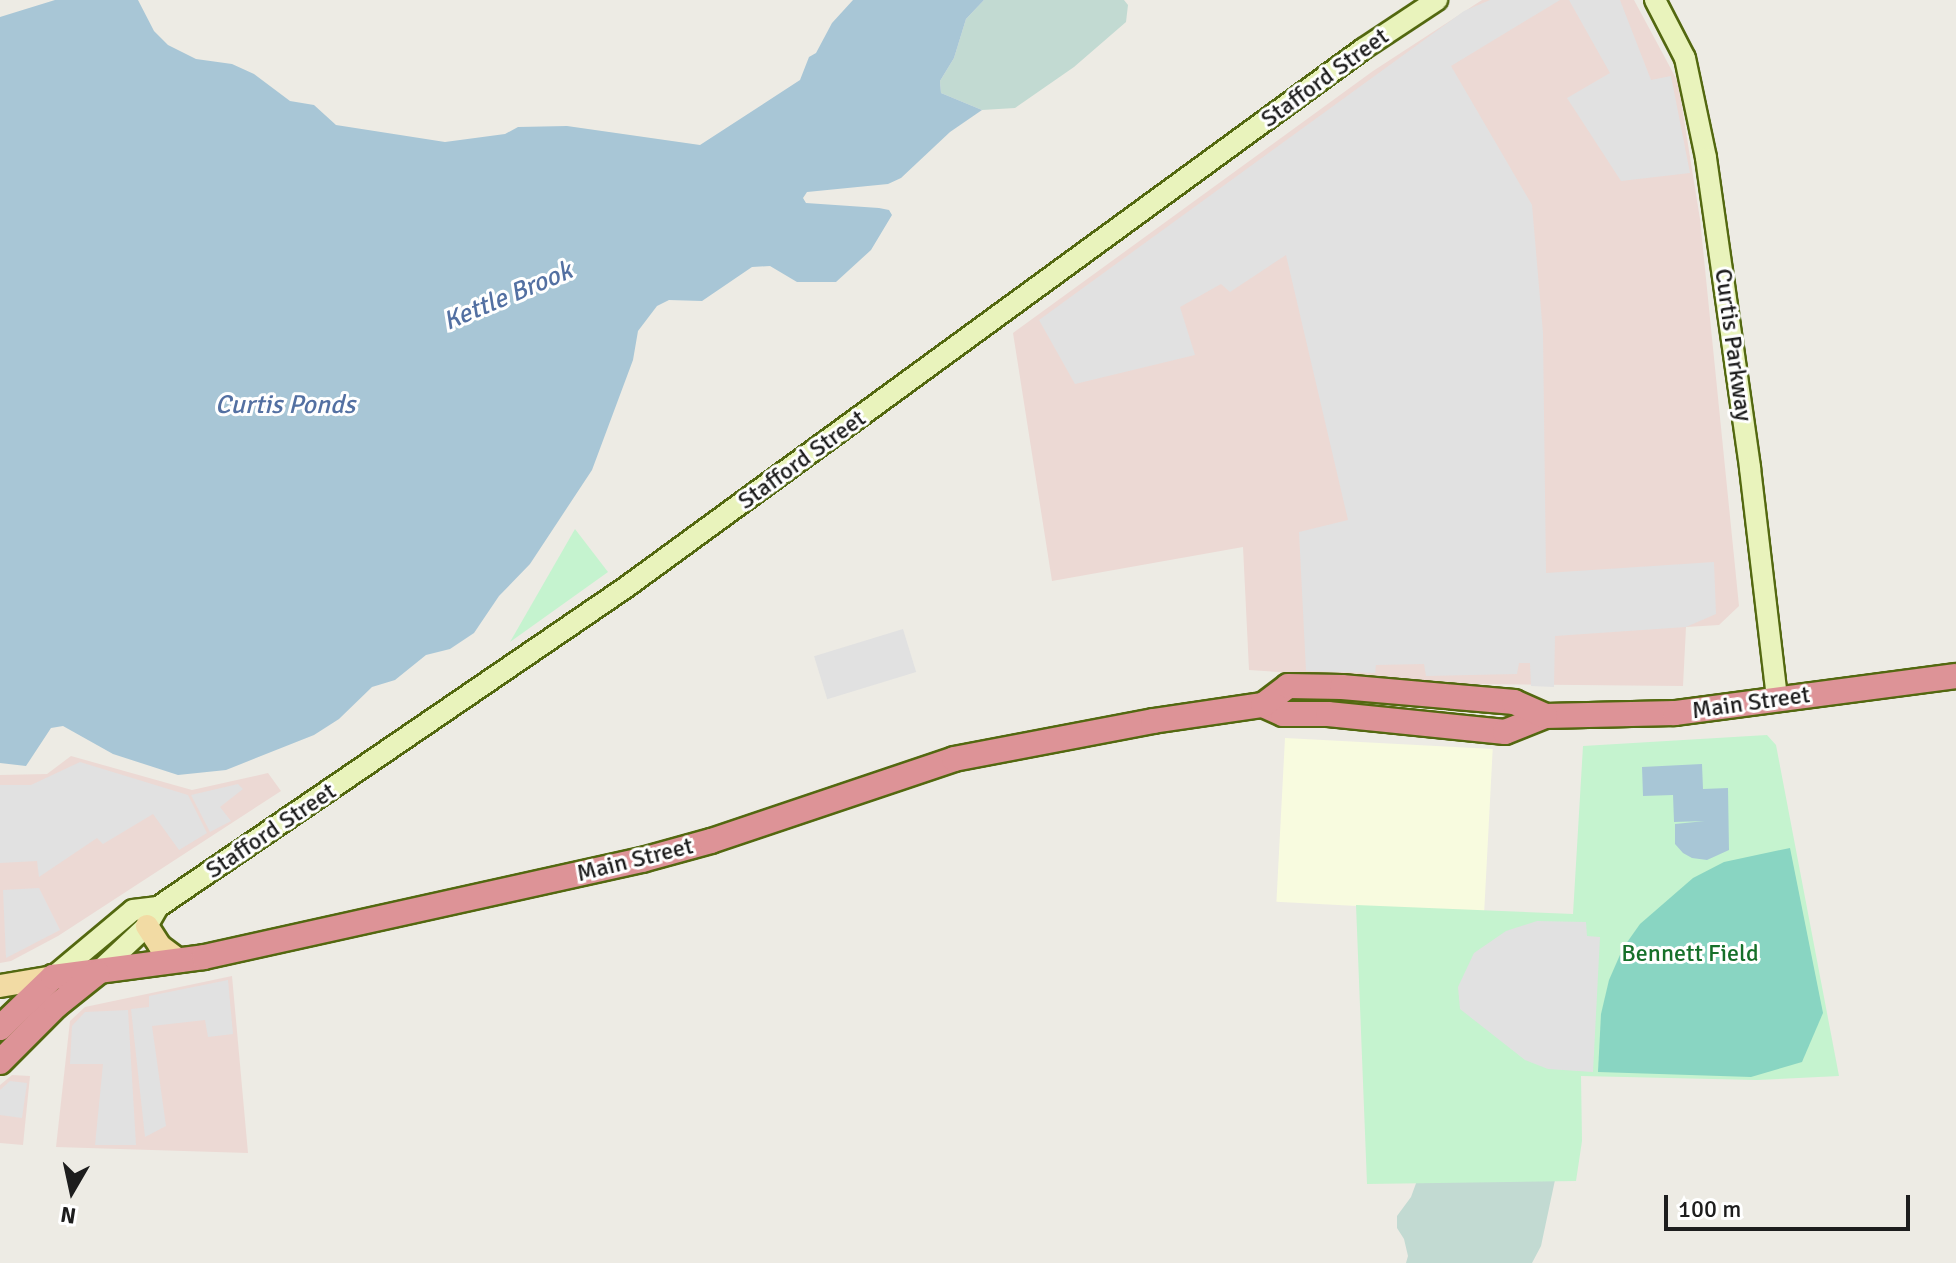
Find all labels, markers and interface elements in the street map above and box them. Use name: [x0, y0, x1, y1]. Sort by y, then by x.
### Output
street label: Stafford Street: [1256, 22, 1394, 134]
water label: Kettle Brook: [439, 256, 577, 338]
street label: Curtis Parkway: [1708, 267, 1758, 423]
water label: Curtis Ponds: [215, 390, 355, 422]
street label: Stafford Street: [733, 404, 871, 516]
street label: Main Street: [1690, 680, 1812, 726]
street label: Stafford Street: [200, 777, 342, 885]
street label: Main Street: [574, 832, 696, 888]
park label: Bennett Field: [1621, 940, 1759, 968]
north arrow: [32, 1151, 112, 1231]
scale bar: [1668, 1179, 1914, 1229]
text: 100 m: [1678, 1194, 1741, 1224]
text: N: [58, 1201, 78, 1230]

